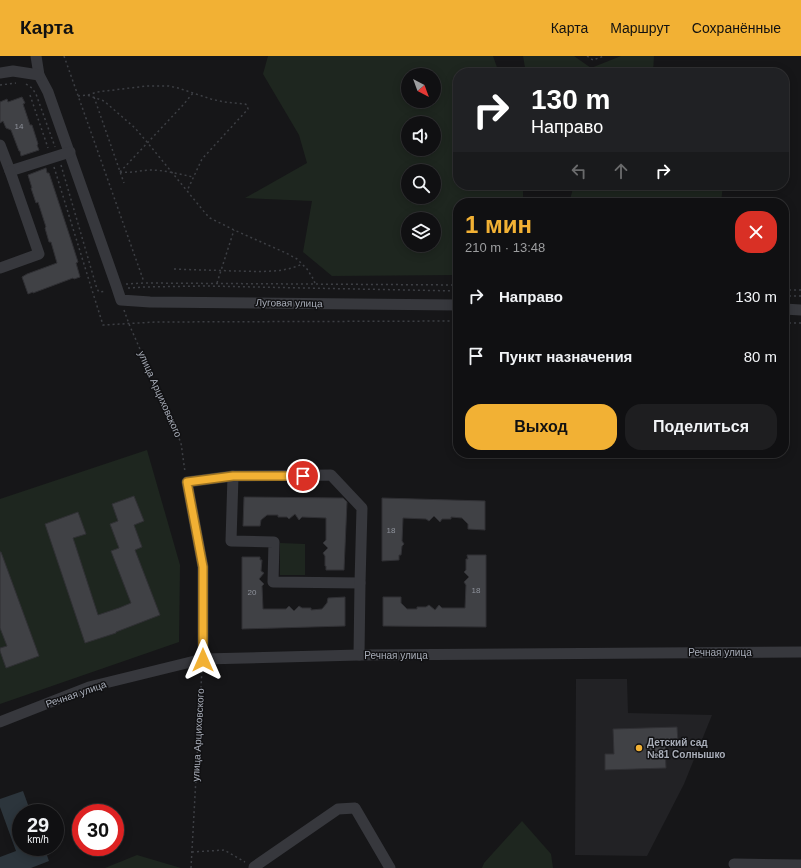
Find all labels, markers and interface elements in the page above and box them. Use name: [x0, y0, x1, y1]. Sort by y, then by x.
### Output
text: Карта: [20, 17, 74, 38]
text: Карта: [551, 20, 588, 36]
text: Маршрут: [610, 20, 670, 36]
text: Сохранённые: [692, 20, 781, 36]
north arrow: [401, 68, 441, 108]
map controls: [401, 68, 441, 252]
icon: right: [465, 84, 517, 136]
text: 130 m: [531, 84, 610, 115]
button: sound: [401, 116, 441, 156]
text: Направо: [531, 117, 603, 137]
house number: 14: [15, 122, 24, 131]
icon: left: [568, 160, 590, 182]
icon: ahead: [610, 160, 632, 182]
icon: right: [652, 160, 674, 182]
button: search: [401, 164, 441, 204]
text: 1 мин: [465, 211, 532, 238]
button: close: [735, 211, 777, 253]
button: layers: [401, 212, 441, 252]
text: 210 m · 13:48: [465, 240, 545, 255]
icon: right: [465, 285, 487, 307]
text: Направо: [499, 288, 563, 305]
text: 130 m: [735, 288, 777, 305]
street label: Луговая улица: [255, 297, 323, 309]
icon: arrive: [465, 345, 487, 367]
text: Пункт назначения: [499, 348, 632, 365]
text: 80 m: [744, 348, 777, 365]
street label: улица Арциховского: [136, 349, 184, 439]
button: Выход: [465, 404, 617, 450]
button: Поделиться: [625, 404, 777, 450]
pin: [286, 459, 320, 493]
icon: arrive: [292, 465, 314, 487]
house number: 18: [387, 526, 396, 535]
house number: 18: [472, 586, 481, 595]
house number: 20: [248, 588, 257, 597]
position arrow: [182, 639, 224, 681]
street label: Речная улица: [688, 647, 752, 658]
street label: Речная улица: [364, 650, 428, 661]
street label: Речная улица: [44, 678, 108, 710]
street label: улица Арциховского: [190, 688, 206, 782]
place label: Детский сад №81 Солнышко: [647, 737, 725, 760]
marker: Детский сад №81 Солнышко: [634, 743, 644, 753]
speed limit sign: 30: [72, 804, 124, 856]
text: 29: [27, 814, 49, 836]
text: km/h: [27, 834, 49, 845]

